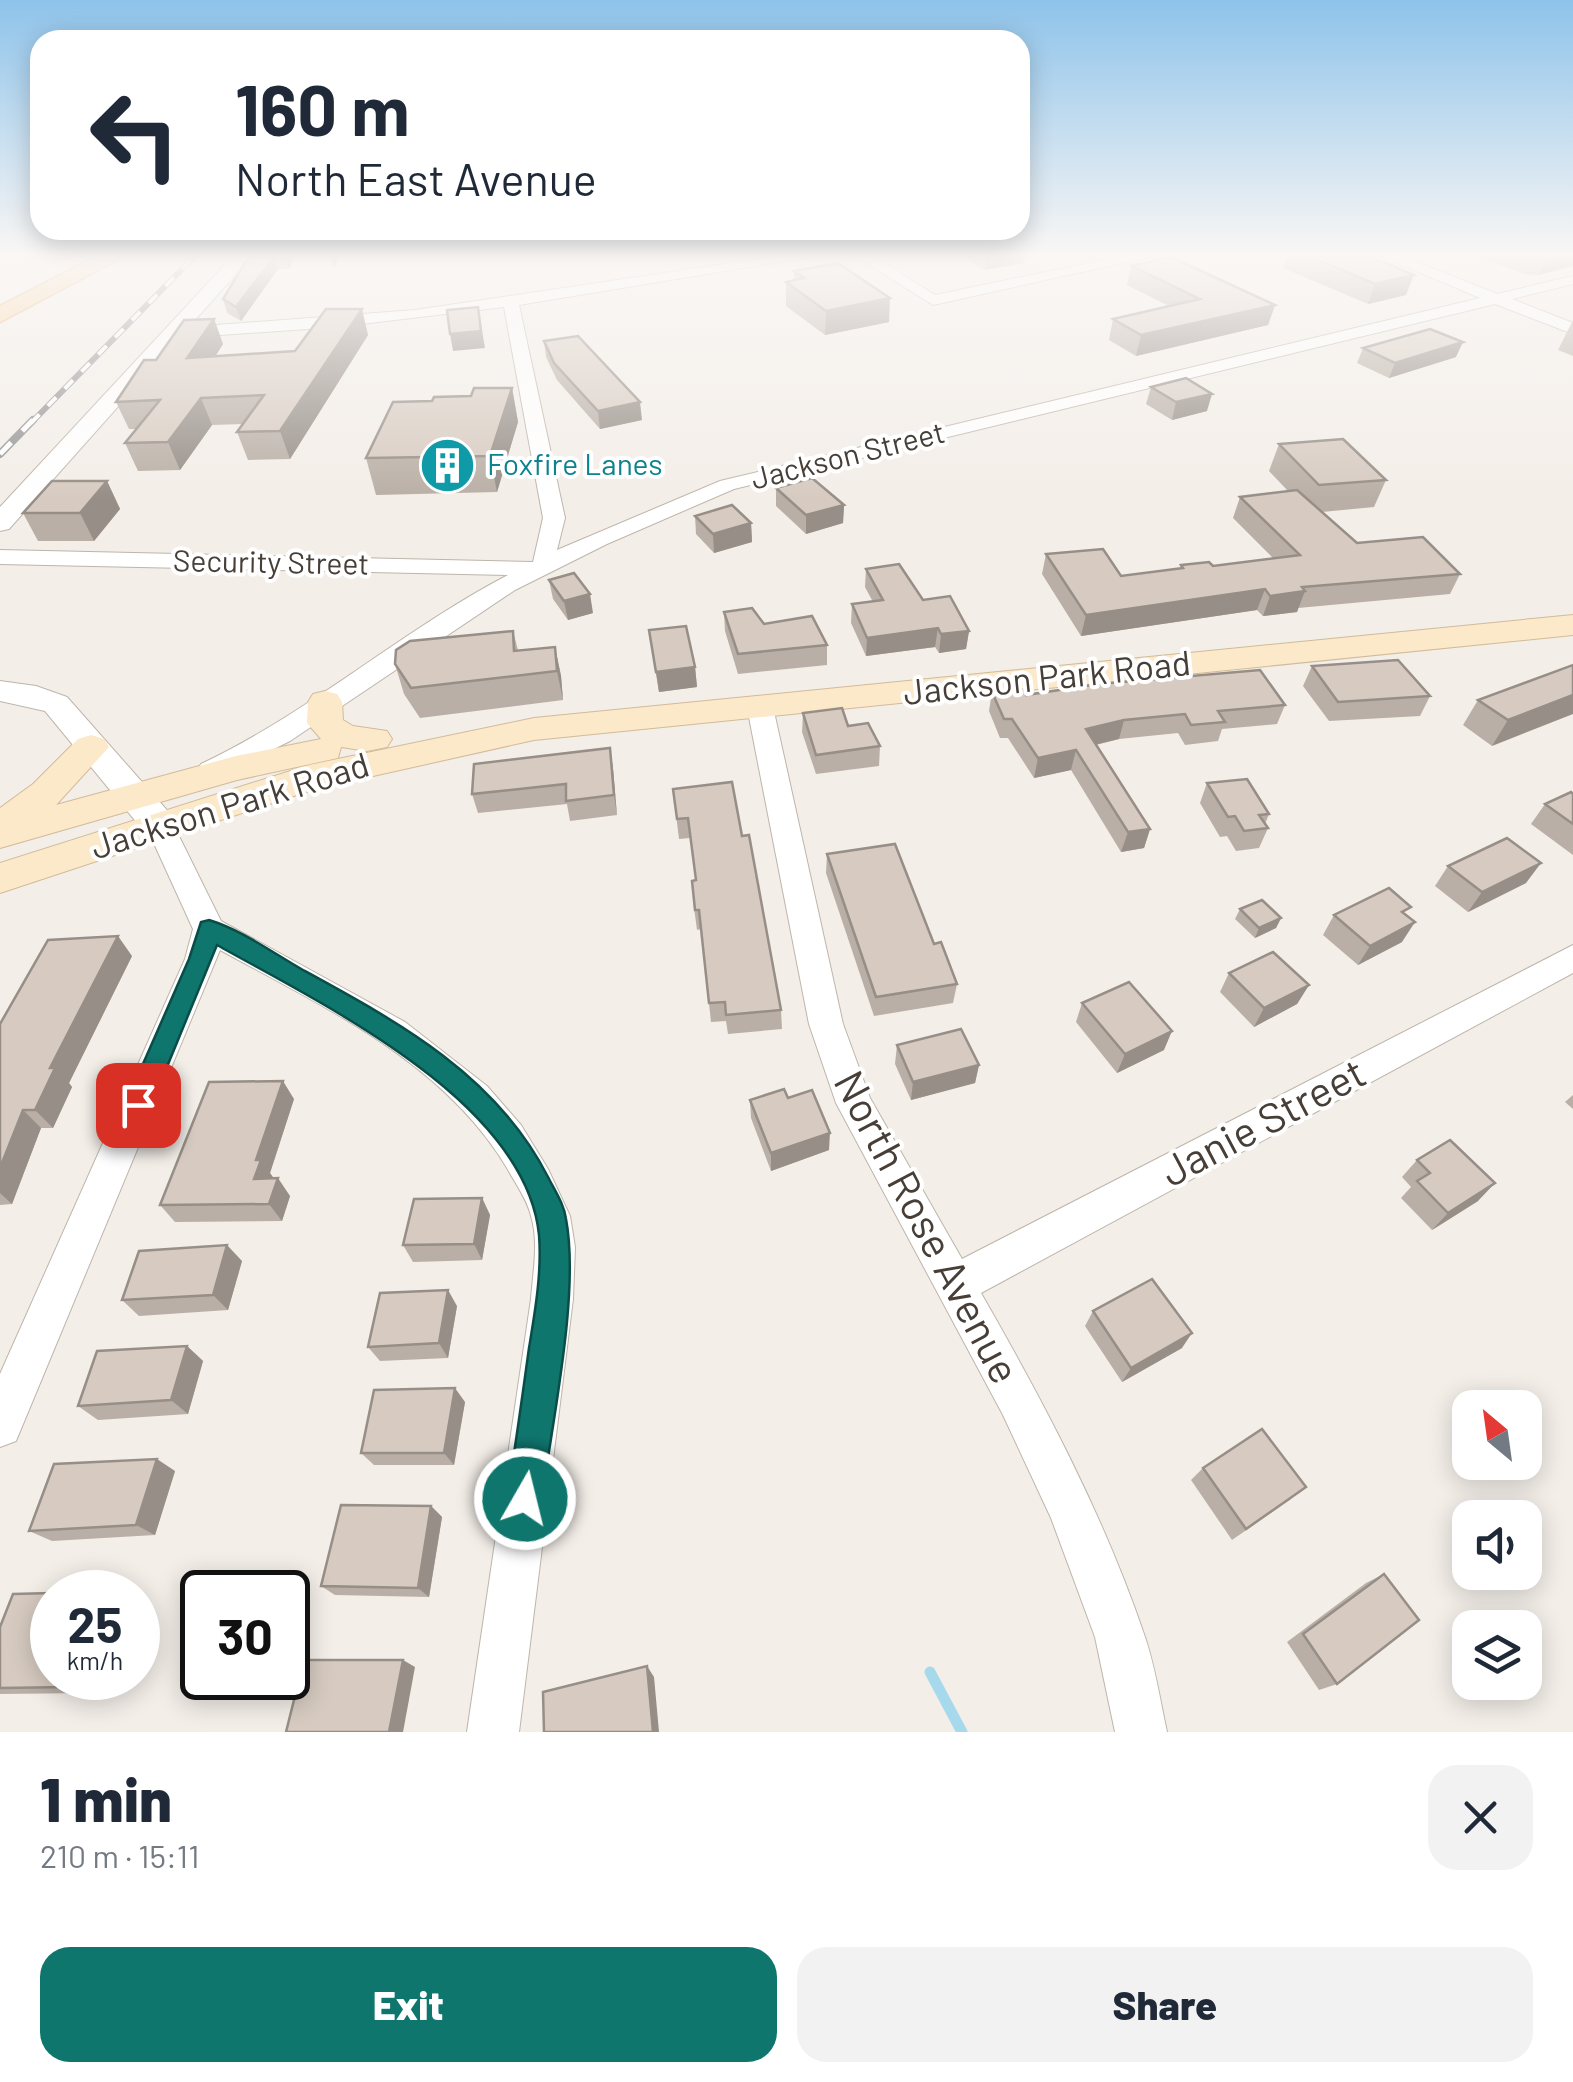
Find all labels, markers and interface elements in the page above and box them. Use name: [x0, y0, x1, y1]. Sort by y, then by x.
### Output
text: 160 m: [235, 66, 410, 150]
icon: left: [70, 70, 200, 200]
text: North East Avenue: [235, 151, 597, 205]
street label: Jackson Street: [747, 413, 948, 495]
building icon: Foxfire Lanes: [418, 435, 478, 495]
place label: Foxfire Lanes: [487, 445, 663, 481]
street label: Security Street: [173, 541, 370, 581]
street label: Jackson Park Road: [901, 640, 1193, 712]
street label: Jackson Park Road: [85, 742, 374, 866]
street label: Janie Street: [1151, 1045, 1373, 1195]
street label: North Rose Avenue: [825, 1061, 1032, 1391]
pin: [96, 1063, 181, 1148]
icon: arrive: [111, 1078, 166, 1133]
north arrow: [1452, 1390, 1542, 1480]
map controls: [1452, 1390, 1542, 1700]
position arrow: [473, 1447, 577, 1551]
button: sound: [1452, 1500, 1542, 1590]
speed limit sign: 30: [180, 1570, 310, 1700]
text: 25: [68, 1593, 122, 1653]
button: layers: [1452, 1610, 1542, 1700]
text: km/h: [67, 1645, 123, 1675]
text: 1 min: [40, 1762, 172, 1834]
button: close: [1428, 1765, 1533, 1870]
text: 210 m · 15:11: [40, 1836, 199, 1874]
button: Exit: [40, 1947, 777, 2062]
button: Share: [797, 1947, 1533, 2062]

